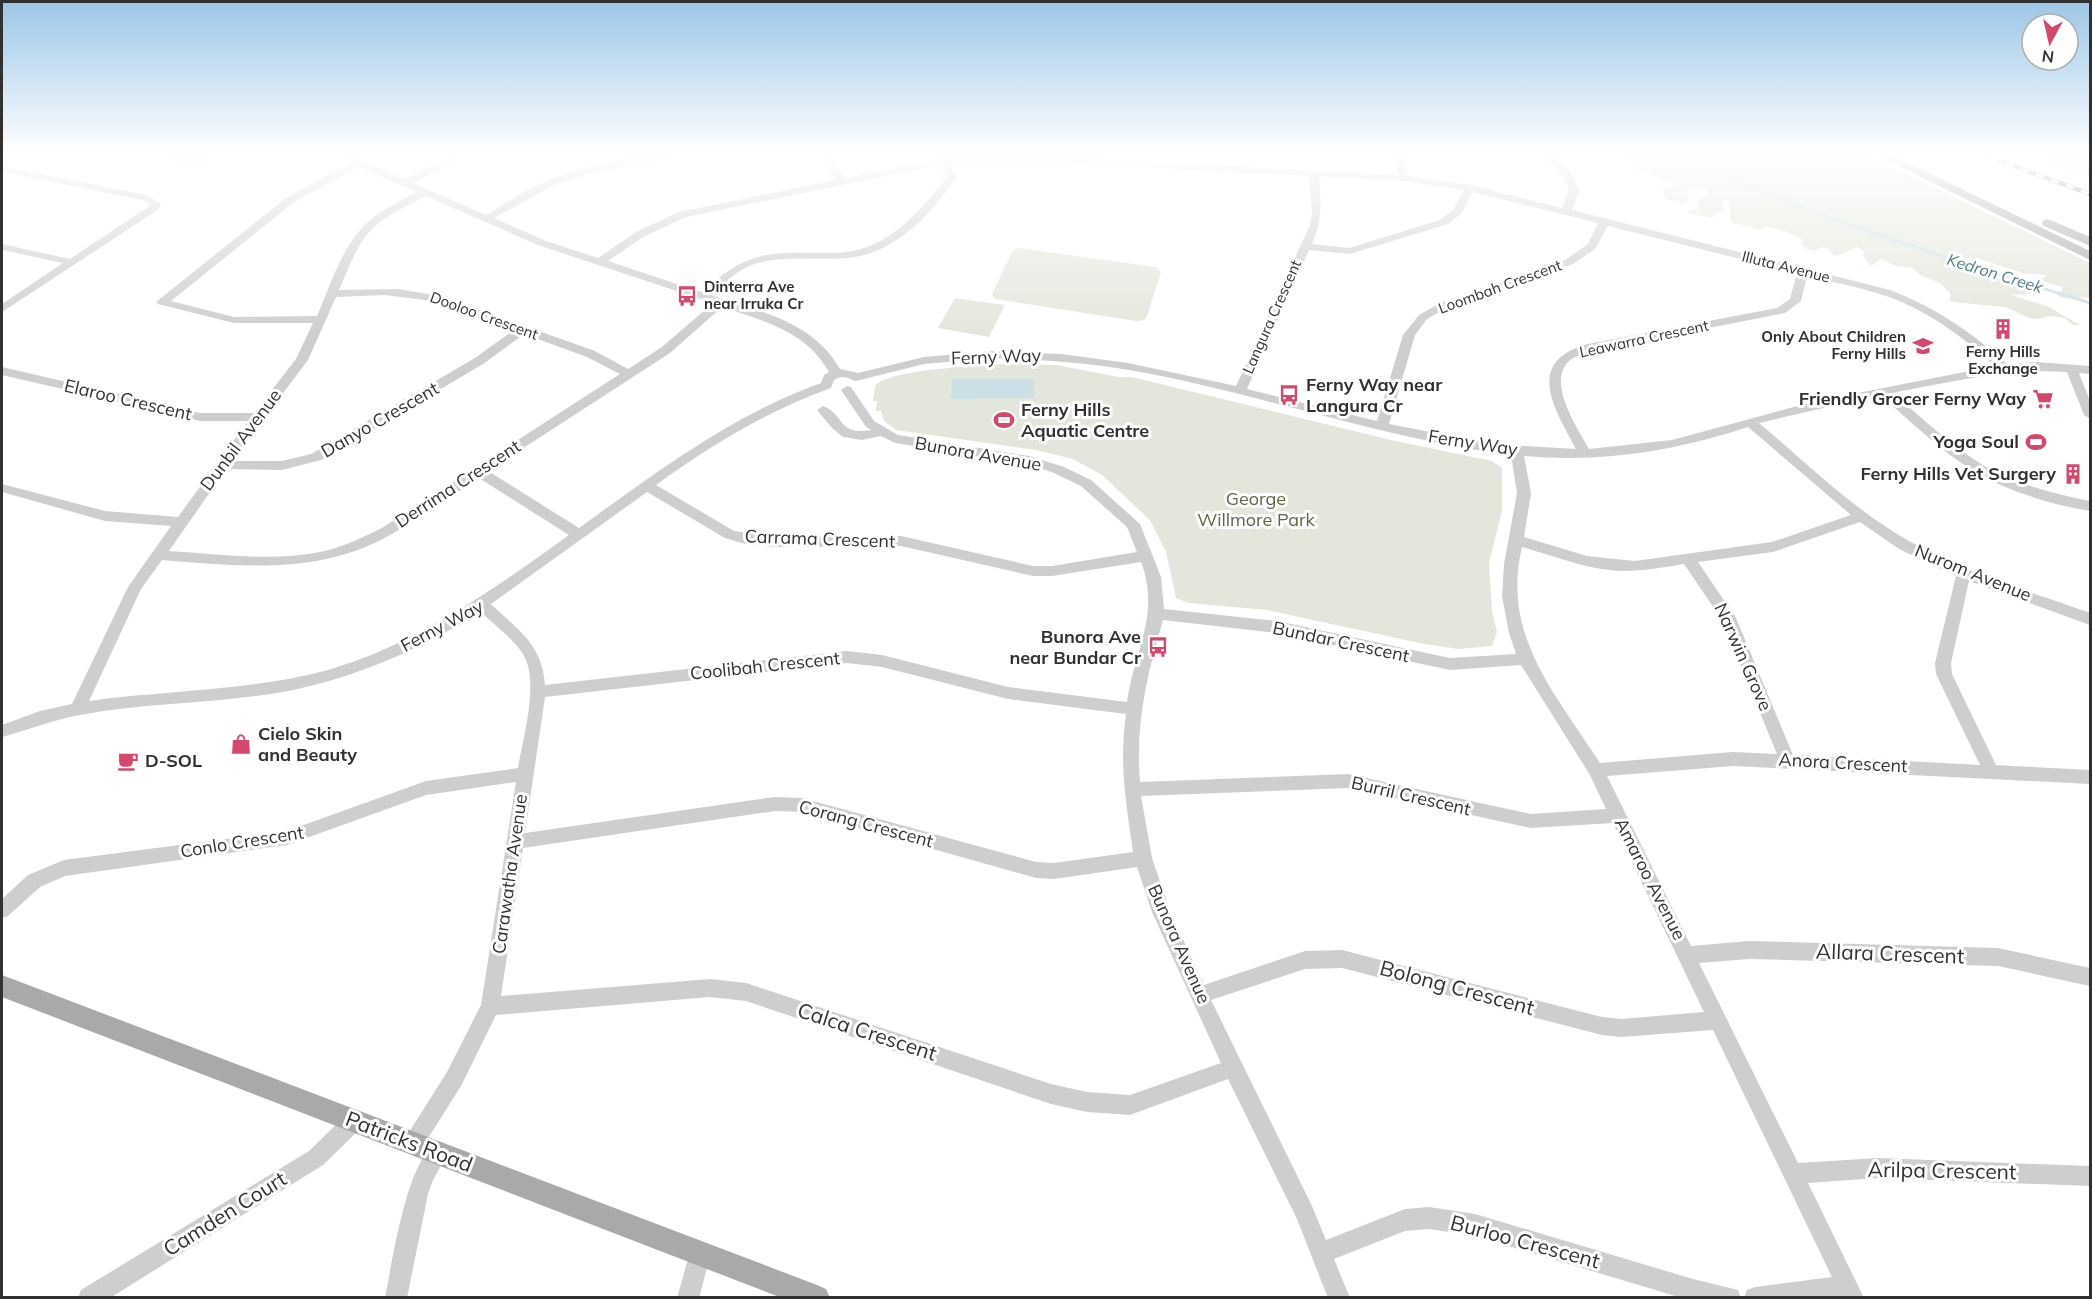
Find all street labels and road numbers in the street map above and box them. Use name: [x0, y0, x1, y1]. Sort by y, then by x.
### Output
street label: Illuta Avenue: [1740, 246, 1832, 287]
street label: Loombah Crescent: [1436, 255, 1564, 318]
street label: Langura Crescent: [1238, 257, 1305, 377]
street label: Dooloo Crescent: [428, 287, 541, 344]
street label: Leawarra Crescent: [1578, 316, 1710, 361]
street label: Ferny Way: [951, 343, 1042, 370]
street label: Elaroo Crescent: [62, 374, 194, 425]
street label: Danyo Crescent: [317, 377, 443, 463]
street label: Dunbil Avenue: [195, 384, 286, 495]
street label: Ferny Way: [1427, 424, 1520, 461]
street label: Bunora Avenue: [913, 431, 1043, 476]
street label: Derrima Crescent: [391, 435, 525, 533]
street label: Carrama Crescent: [744, 524, 896, 553]
street label: Nurom Avenue: [1912, 539, 2035, 606]
street label: Ferny Way: [397, 594, 487, 657]
street label: Narwin Grove: [1709, 599, 1777, 714]
street label: Bundar Crescent: [1271, 616, 1411, 667]
street label: Coolibah Crescent: [689, 646, 841, 685]
street label: Anora Crescent: [1778, 748, 1908, 777]
street label: Burril Crescent: [1349, 771, 1473, 820]
street label: Carawatha Avenue: [487, 792, 532, 955]
street label: Corang Crescent: [796, 795, 936, 852]
street label: Amaroo Avenue: [1610, 814, 1691, 944]
street label: Conlo Crescent: [179, 820, 305, 863]
street label: Bunora Avenue: [1143, 881, 1216, 1007]
street label: Allara Crescent: [1815, 937, 1965, 969]
street label: Bolong Crescent: [1377, 954, 1537, 1020]
street label: Calca Crescent: [794, 996, 940, 1066]
street label: Patricks Road: [342, 1105, 477, 1177]
street label: Arilpa Crescent: [1867, 1156, 2017, 1184]
street label: Camden Court: [158, 1165, 291, 1261]
street label: Burloo Crescent: [1448, 1209, 1603, 1273]

